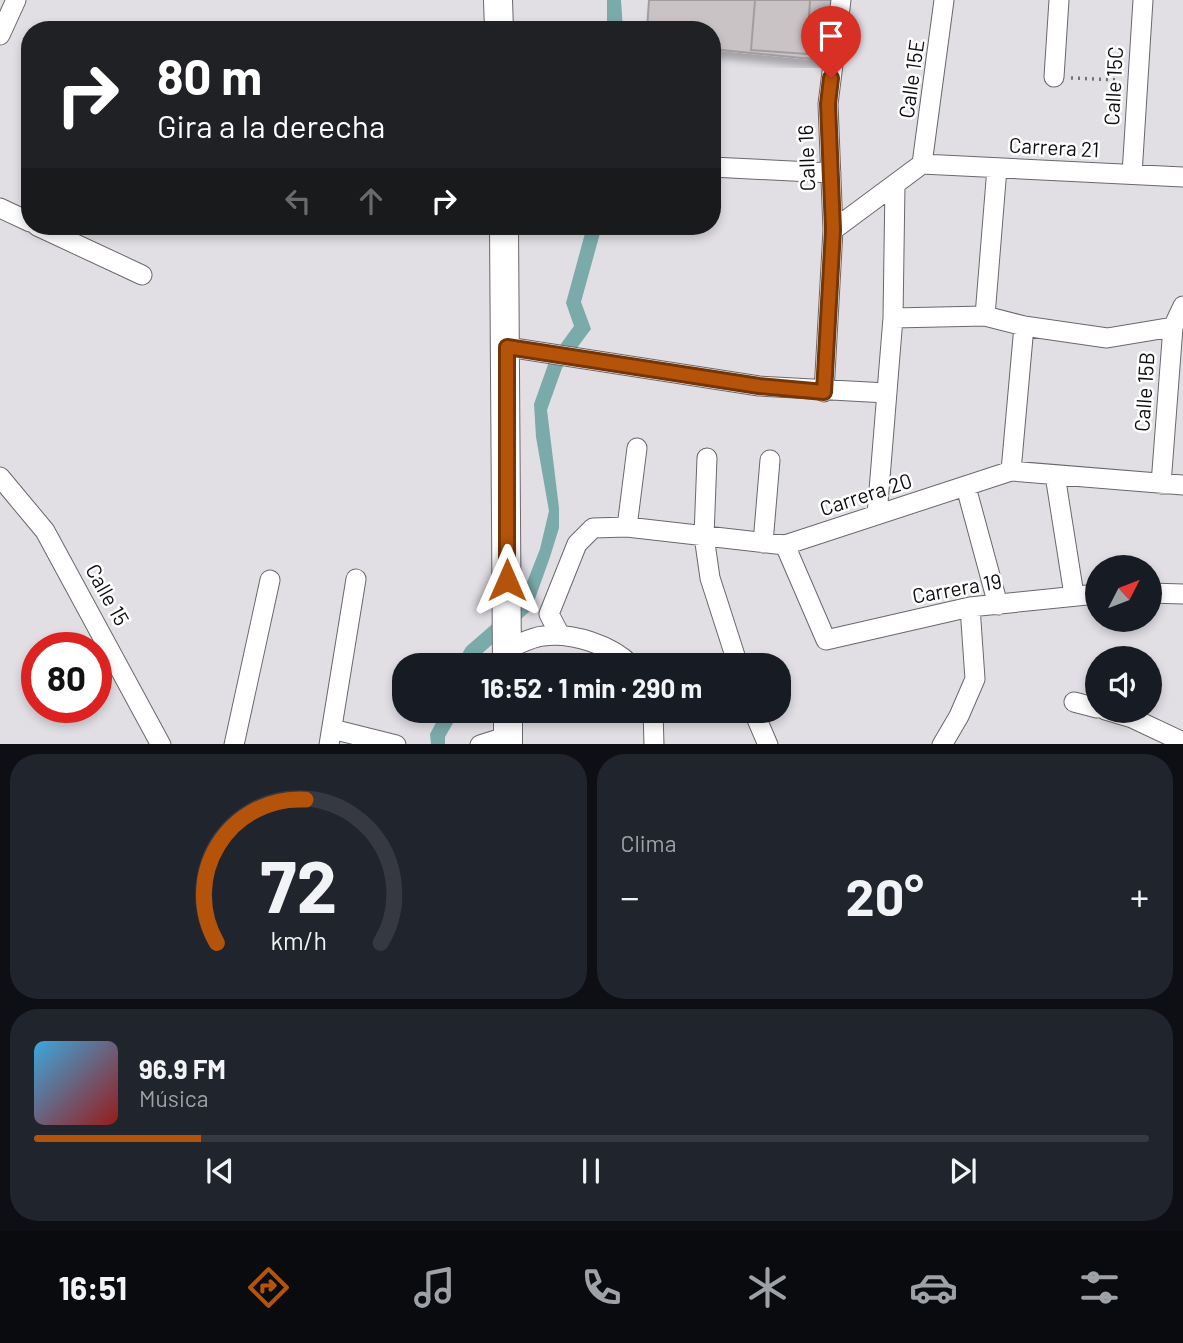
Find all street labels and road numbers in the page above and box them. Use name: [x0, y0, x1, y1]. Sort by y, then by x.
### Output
street label: Calle 15E: [893, 38, 928, 120]
street label: Calle 15C: [1098, 46, 1127, 126]
street label: Calle 16: [792, 124, 819, 192]
street label: Carrera 21: [1008, 132, 1100, 161]
street label: Calle 15B: [1128, 351, 1159, 433]
street label: Carrera 20: [816, 467, 915, 520]
street label: Calle 15: [81, 559, 135, 629]
street label: Carrera 19: [910, 567, 1003, 608]

